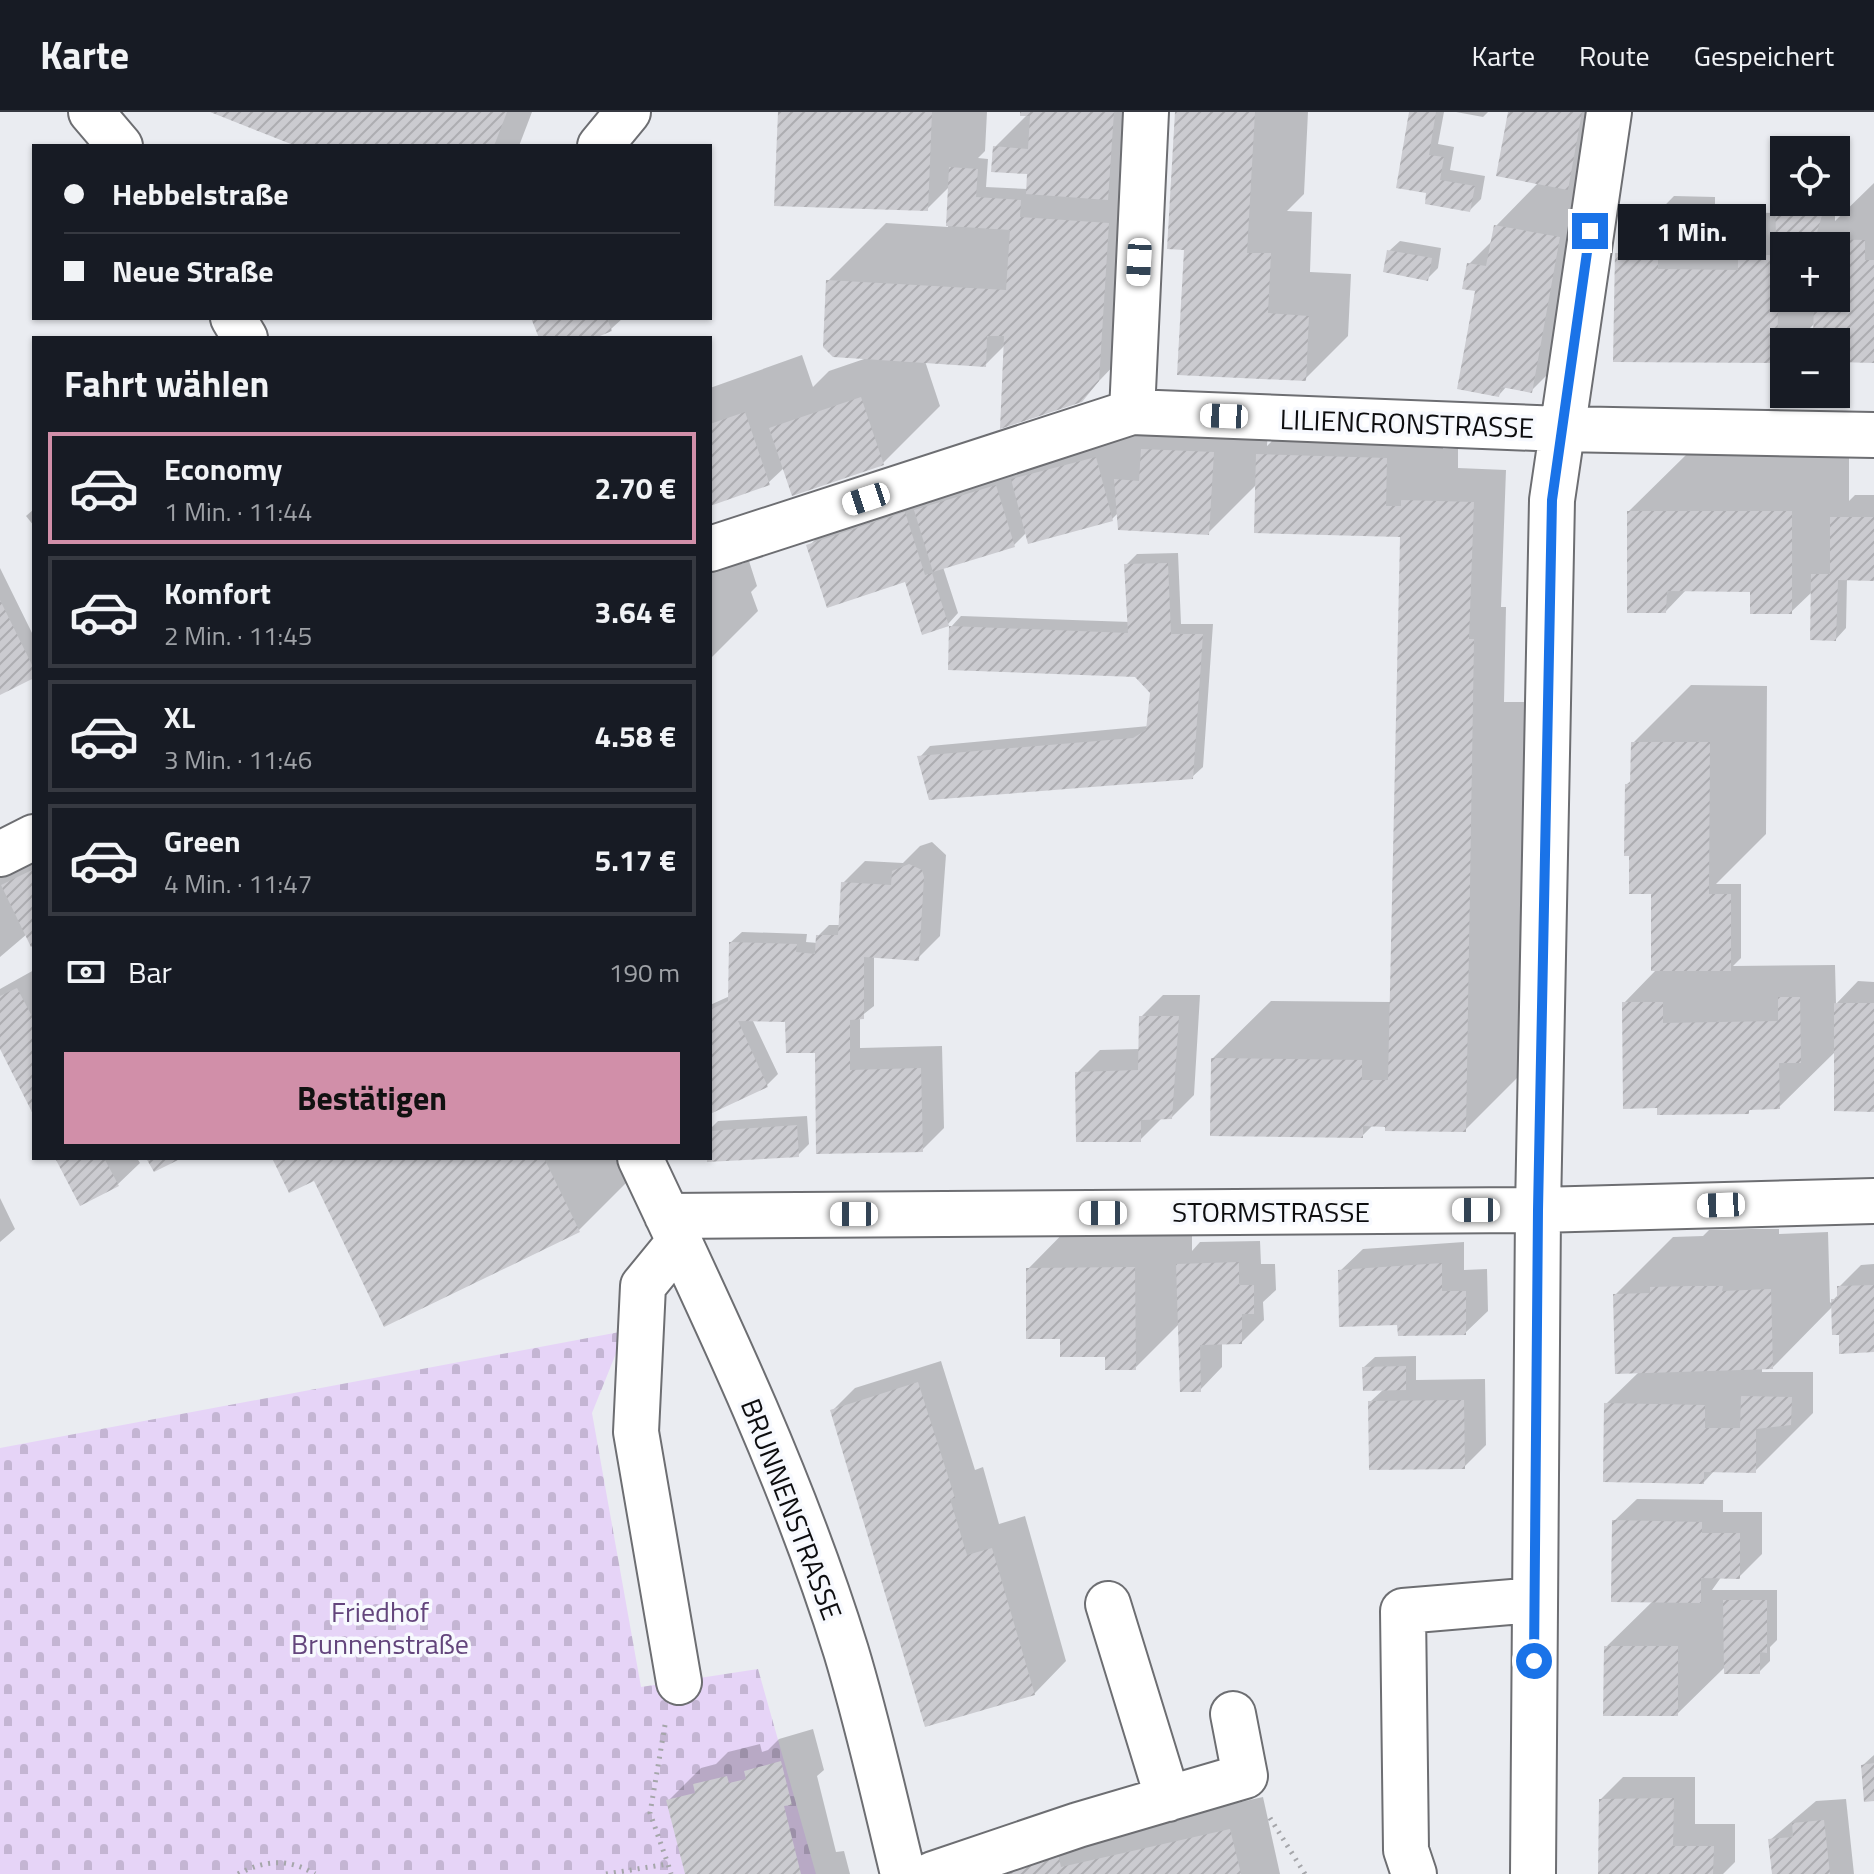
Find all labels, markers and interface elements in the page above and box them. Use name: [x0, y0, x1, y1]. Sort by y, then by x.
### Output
text: Karte: [40, 26, 129, 84]
text: Karte: [1471, 34, 1535, 77]
text: Route: [1579, 34, 1650, 77]
text: Gespeichert: [1694, 34, 1834, 77]
map controls: [1770, 136, 1850, 408]
button: locate: [1770, 136, 1850, 216]
text: Hebbelstraße: [112, 171, 289, 217]
callout: 1 Min.: [1618, 203, 1766, 259]
text: 1 Min.: [1657, 212, 1727, 251]
route end: [1572, 213, 1608, 249]
button: +: [1770, 232, 1850, 312]
car: [1126, 237, 1152, 287]
text: Neue Straße: [112, 248, 274, 294]
button: −: [1770, 328, 1850, 408]
text: Fahrt wählen: [64, 356, 269, 411]
street label: LILIENCRONSTRASSE: [1279, 397, 1535, 449]
car: [1200, 403, 1248, 429]
text: Economy: [164, 446, 282, 492]
icon: car: [68, 452, 140, 524]
text: 2.70 €: [595, 465, 676, 511]
car: [839, 480, 893, 518]
text: 1 Min. · 11:44: [164, 492, 312, 531]
text: Komfort: [164, 570, 271, 616]
icon: car: [68, 576, 140, 648]
text: 3.64 €: [595, 589, 676, 635]
text: 2 Min. · 11:45: [164, 616, 312, 655]
text: XL: [164, 694, 195, 740]
icon: car: [68, 700, 140, 772]
text: 4.58 €: [595, 713, 676, 759]
text: 3 Min. · 11:46: [164, 740, 312, 779]
text: Green: [164, 818, 241, 864]
icon: car: [68, 824, 140, 896]
text: 5.17 €: [595, 837, 676, 883]
text: 4 Min. · 11:47: [164, 864, 312, 903]
text: Bar: [128, 949, 172, 995]
icon: cash: [64, 950, 108, 994]
text: 190 m: [609, 953, 680, 992]
button: Bestätigen: [64, 1052, 680, 1144]
street label: STORMSTRASSE: [1172, 1190, 1370, 1233]
car: [1697, 1192, 1745, 1218]
car: [1452, 1198, 1500, 1222]
car: [1079, 1201, 1127, 1225]
car: [830, 1202, 878, 1226]
street label: BRUNNENSTRASSE: [730, 1392, 854, 1626]
park label: Friedhof Brunnenstraße: [291, 1590, 469, 1665]
route start: [1516, 1643, 1552, 1679]

